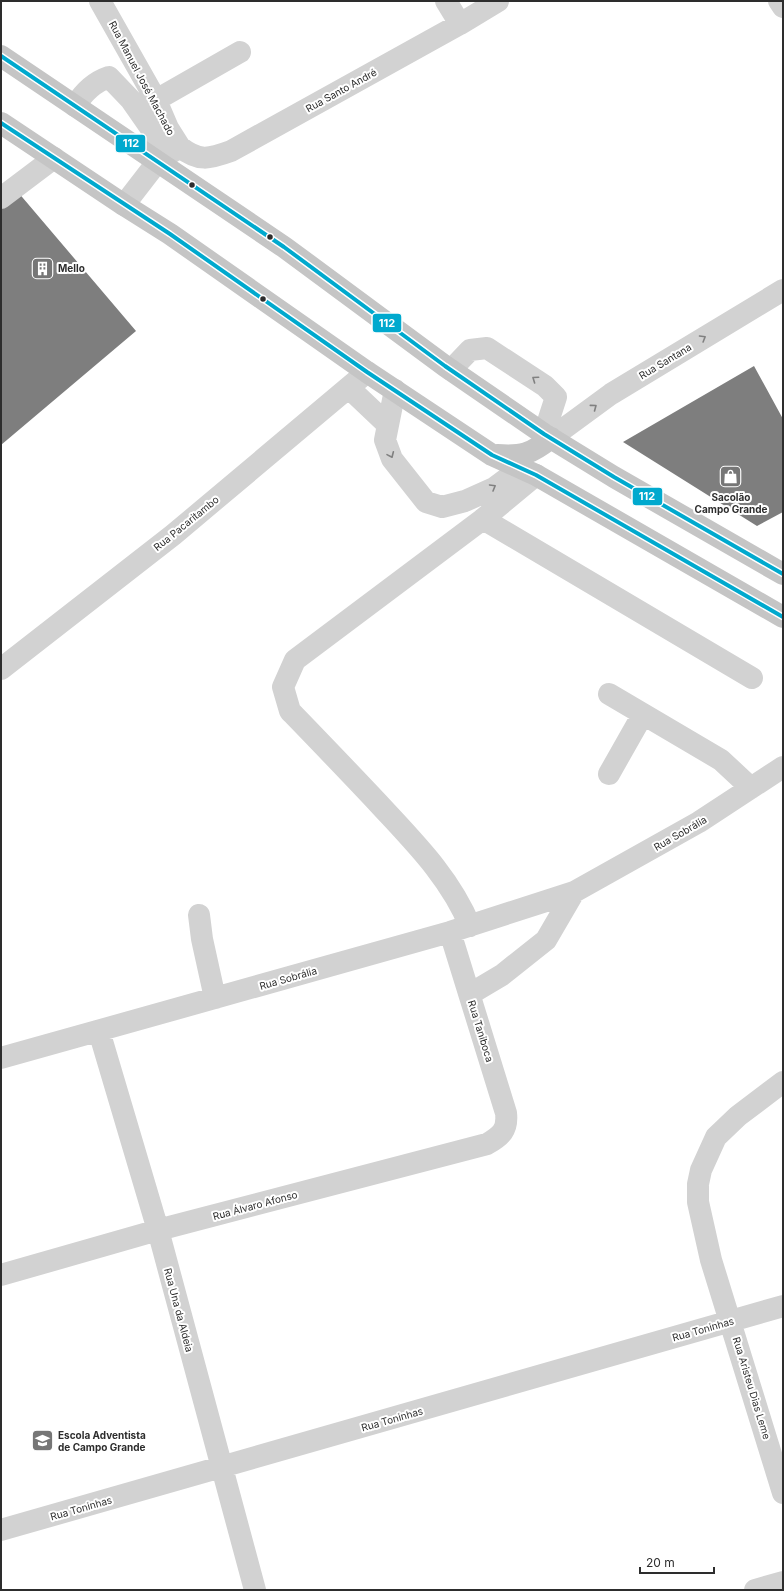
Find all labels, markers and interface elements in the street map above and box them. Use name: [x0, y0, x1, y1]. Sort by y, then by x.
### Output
street label: Rua Manuel José Machado: [107, 19, 177, 137]
street label: Rua Santo André: [304, 66, 379, 114]
line badge: 112: [115, 134, 146, 153]
text: 112: [123, 136, 139, 150]
unlabelled marker: [187, 180, 197, 190]
unlabelled marker: [265, 232, 275, 242]
building icon: Mello: [29, 255, 55, 281]
place label: Mello: [58, 262, 85, 274]
unlabelled marker: [258, 294, 268, 304]
line badge: 112: [372, 313, 402, 333]
text: 112: [379, 316, 395, 330]
one-way arrow: [699, 335, 706, 342]
street label: Rua Santana: [637, 341, 693, 381]
one-way arrow: [532, 377, 539, 384]
one-way arrow: [589, 405, 596, 412]
one-way arrow: [387, 452, 395, 459]
shop icon: Sacolão Campo Grande: [718, 464, 744, 490]
one-way arrow: [489, 485, 496, 492]
line badge: 112: [632, 487, 663, 506]
text: 112: [639, 489, 655, 503]
place label: Sacolão Campo Grande: [695, 491, 767, 515]
street label: Rua Pacaritambo: [151, 493, 221, 553]
street label: Rua Sobrália: [651, 813, 709, 853]
street label: Rua Sobrália: [258, 964, 318, 992]
street label: Rua Taniboca: [466, 999, 496, 1063]
street label: Rua Álvaro Afonso: [211, 1187, 299, 1222]
street label: Rua Una da Aldeia: [162, 1267, 196, 1353]
street label: Rua Toninhas: [671, 1314, 735, 1344]
street label: Rua Aristeu Dias Leme: [731, 1335, 773, 1441]
street label: Rua Toninhas: [360, 1404, 424, 1434]
school or university icon: Escola Adventista de Campo Grande: [29, 1428, 55, 1454]
place label: Escola Adventista de Campo Grande: [58, 1429, 146, 1453]
street label: Rua Toninhas: [49, 1493, 113, 1523]
scale bar: [640, 1549, 714, 1575]
text: 20 m: [646, 1555, 675, 1570]

